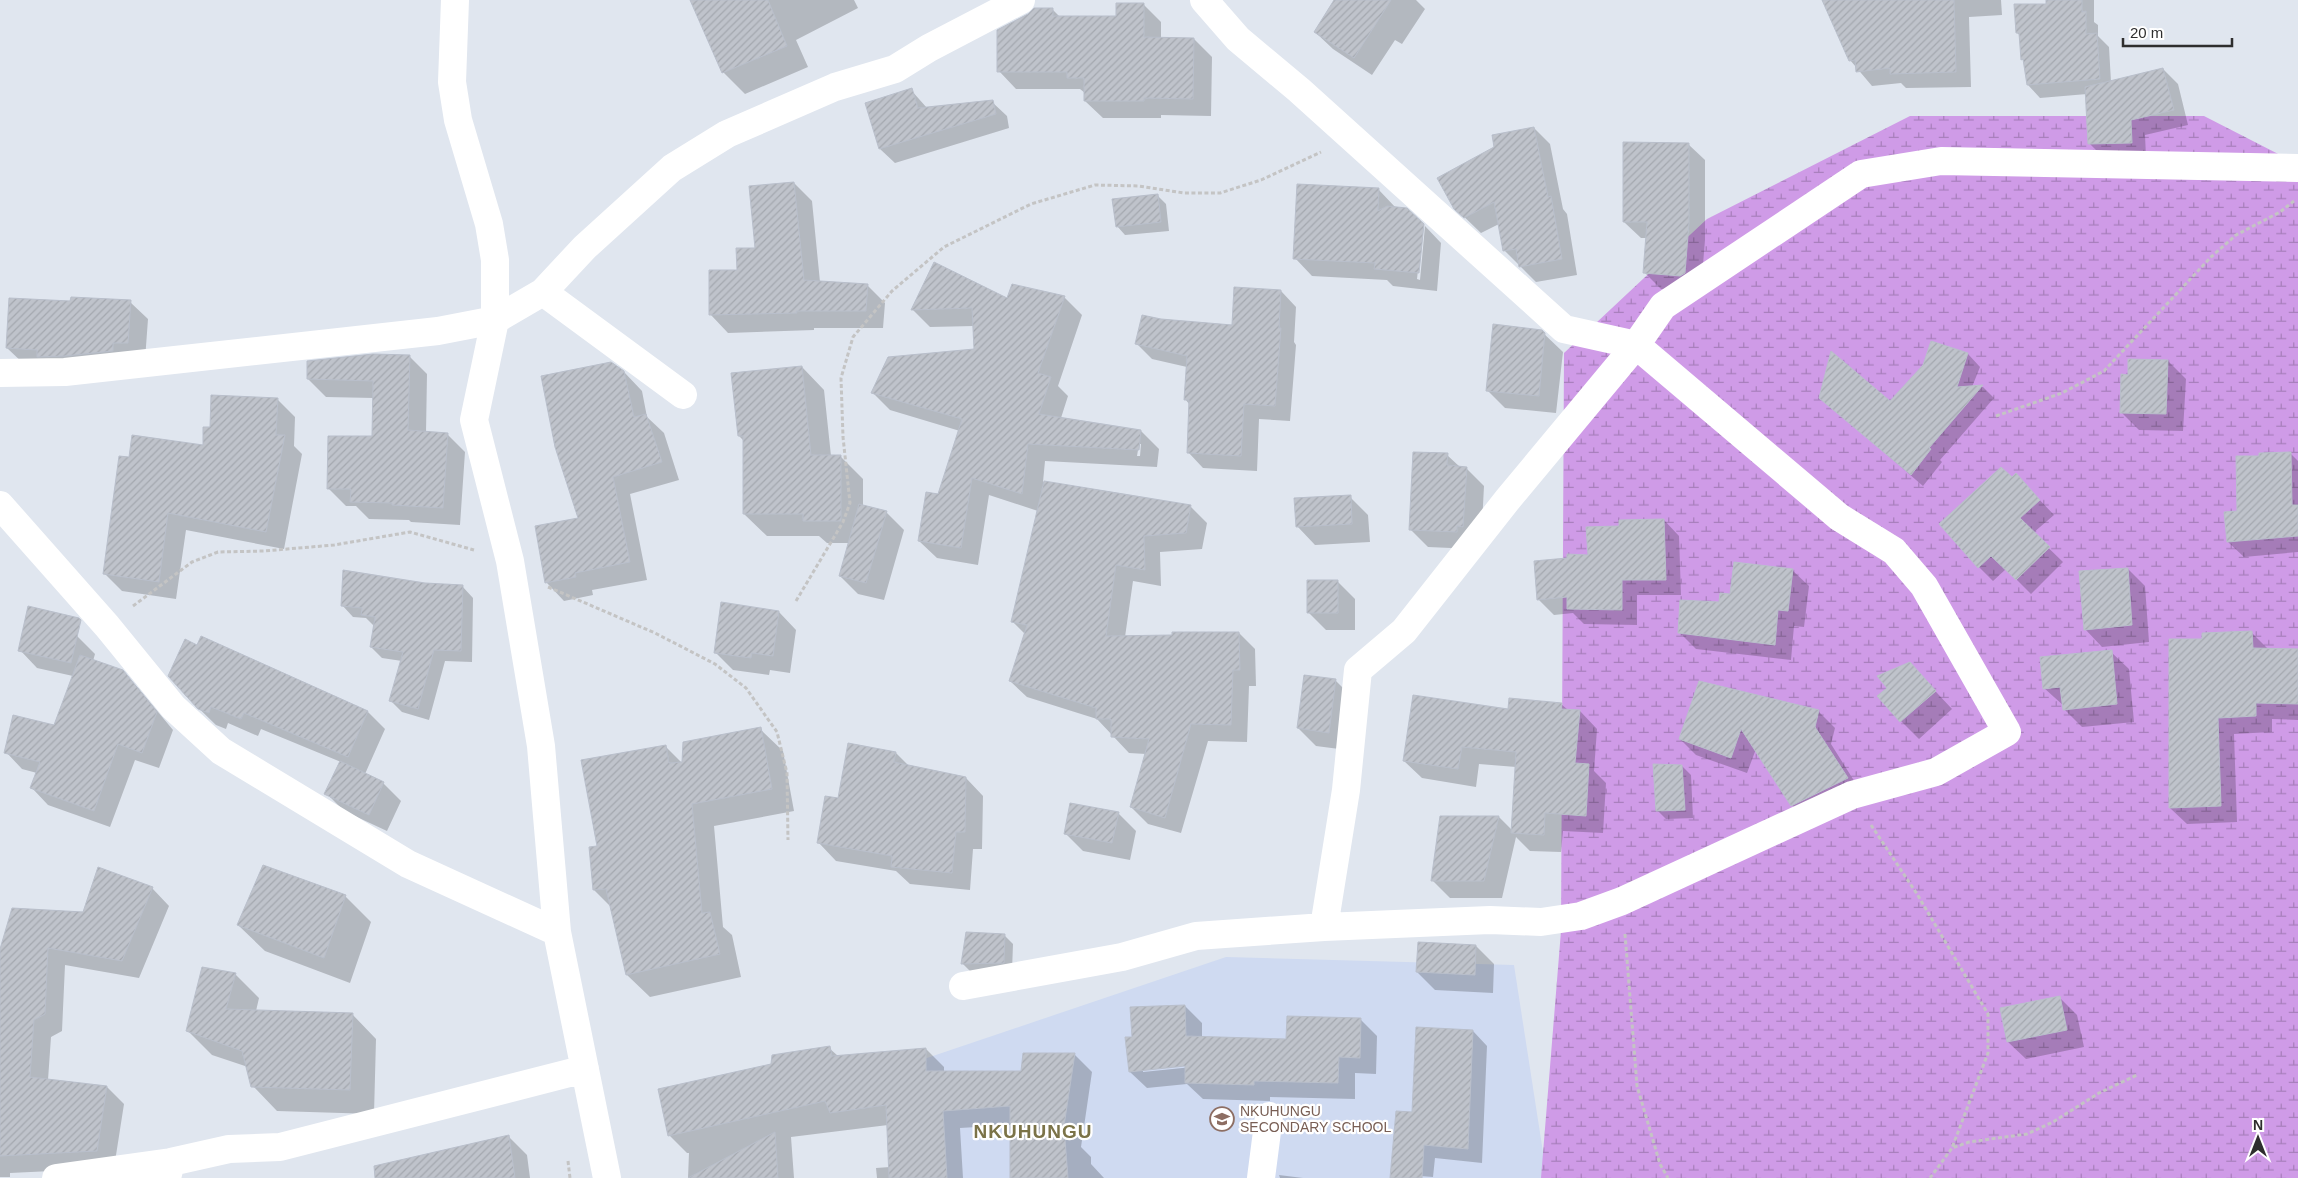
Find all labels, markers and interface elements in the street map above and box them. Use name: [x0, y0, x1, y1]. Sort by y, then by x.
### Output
scale bar: [2123, 15, 2232, 47]
text: 20 m: [2130, 24, 2163, 41]
place label: NKUHUNGU SECONDARY SCHOOL: [1240, 1103, 1391, 1135]
school or university icon: NKUHUNGU SECONDARY SCHOOL: [1209, 1106, 1235, 1132]
north arrow: [2233, 1113, 2283, 1163]
text: N: [2253, 1117, 2263, 1133]
district label: NKUHUNGU: [974, 1121, 1092, 1142]

